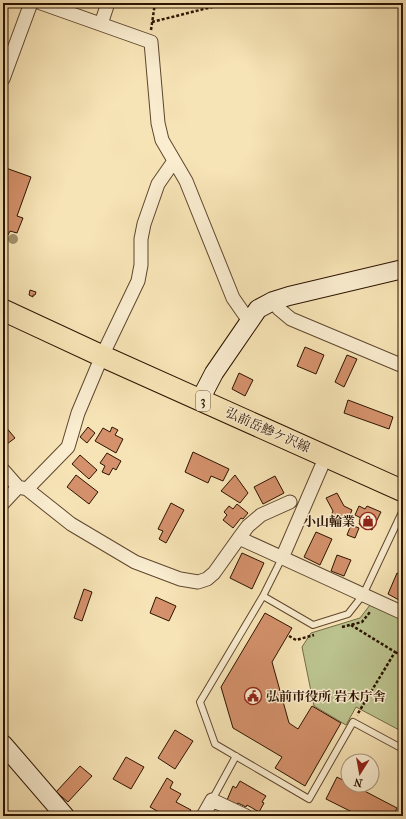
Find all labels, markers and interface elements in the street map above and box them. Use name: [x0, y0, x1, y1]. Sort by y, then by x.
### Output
road number: 3: [196, 391, 210, 411]
street label: 弘前岳鰺ケ沢線: [223, 405, 313, 455]
shop icon: 小山輪業: [358, 511, 378, 531]
place label: 小山輪業: [303, 514, 355, 529]
public building icon: 弘前市役所 岩木庁舎: [243, 686, 263, 706]
place label: 弘前市役所 岩木庁舎: [266, 689, 386, 704]
north arrow: [340, 753, 380, 793]
text: N: [352, 775, 364, 790]

